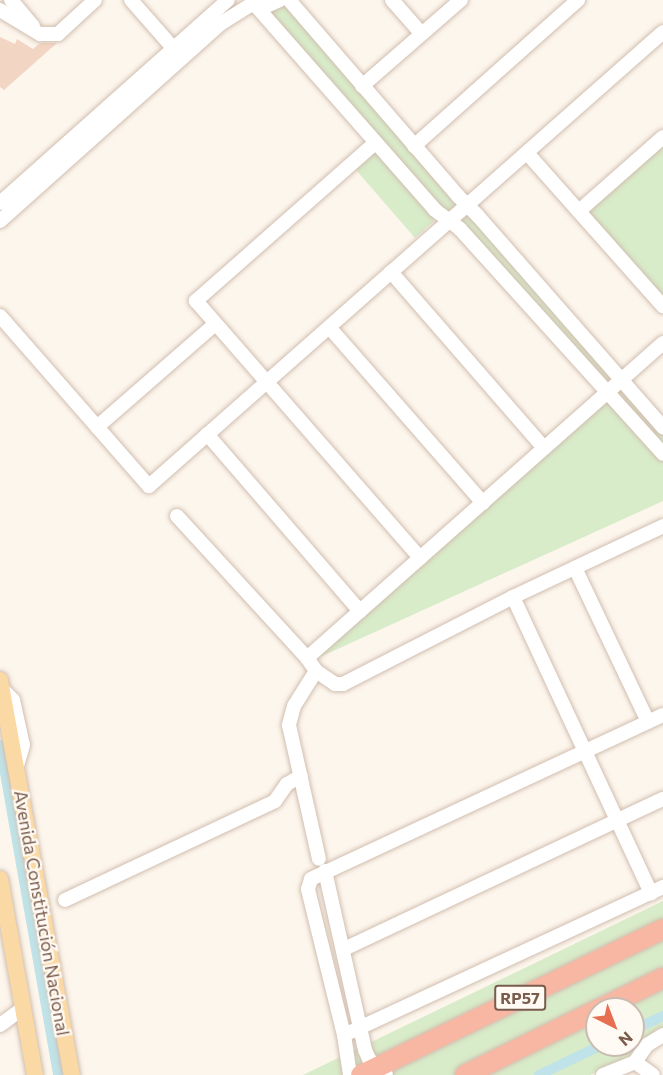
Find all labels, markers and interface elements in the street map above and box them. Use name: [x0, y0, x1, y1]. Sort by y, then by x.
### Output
street label: Avenida Constitución Nacional: [10, 789, 74, 1037]
road number: RP57: [493, 985, 547, 1011]
north arrow: [585, 997, 645, 1057]
text: N: [615, 1028, 637, 1050]

